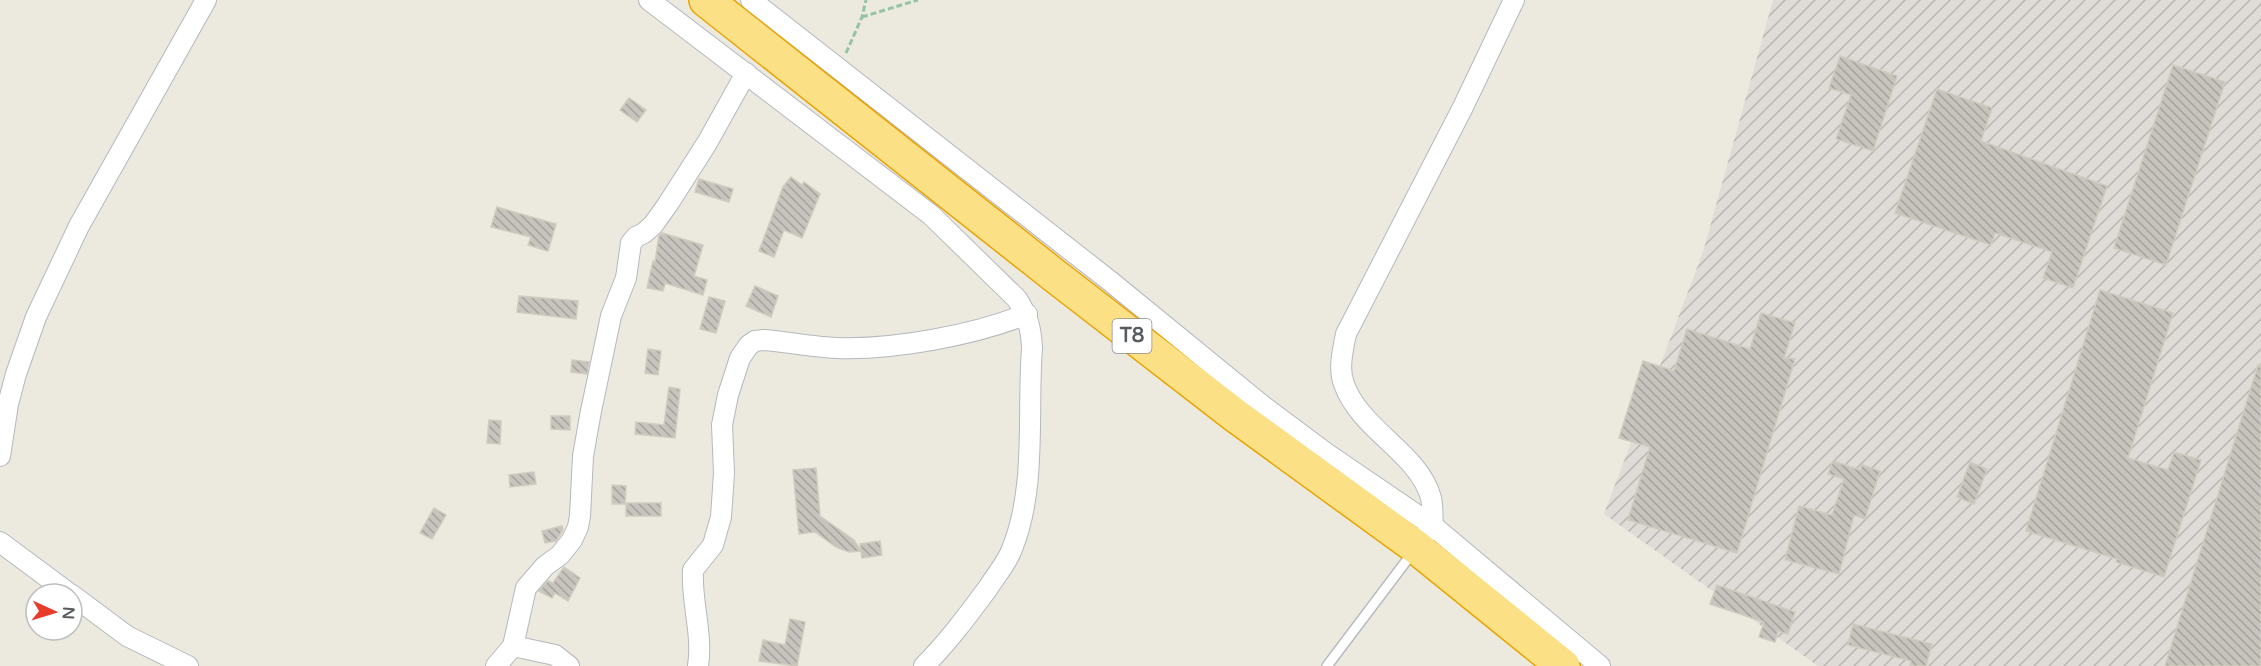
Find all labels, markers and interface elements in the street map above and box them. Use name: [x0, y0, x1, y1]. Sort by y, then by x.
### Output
road number: T8: [1112, 319, 1152, 353]
north arrow: [24, 582, 84, 642]
text: N: [58, 606, 78, 620]

